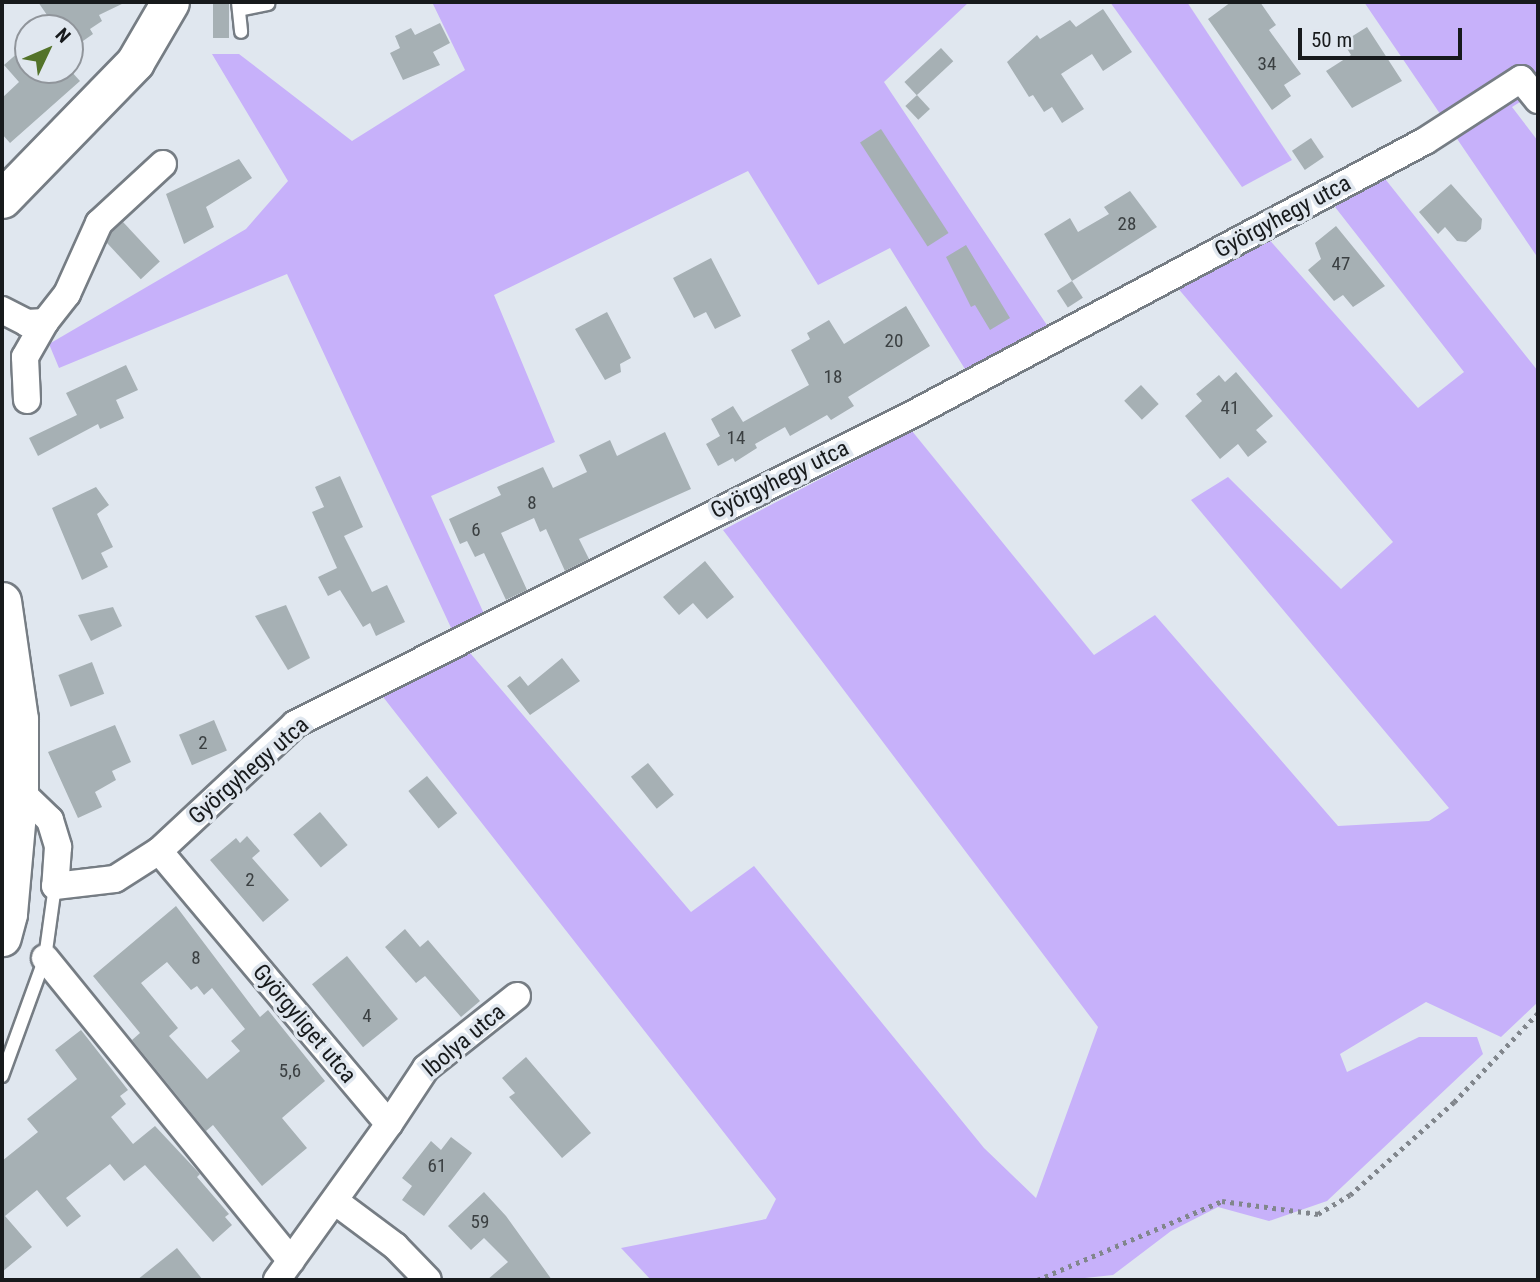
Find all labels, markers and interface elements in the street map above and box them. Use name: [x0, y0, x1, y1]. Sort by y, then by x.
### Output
north arrow: [14, 14, 84, 84]
scale bar: [1302, 14, 1466, 58]
text: N: [51, 23, 75, 48]
text: 50 m: [1311, 28, 1352, 52]
house number: 34: [1258, 53, 1276, 75]
street label: Györgyhegy utca: [1210, 170, 1356, 264]
house number: 28: [1118, 213, 1136, 235]
house number: 47: [1332, 253, 1350, 275]
house number: 20: [885, 330, 903, 352]
house number: 18: [824, 366, 842, 388]
house number: 41: [1221, 397, 1239, 419]
house number: 14: [727, 427, 745, 449]
street label: Györgyhegy utca: [707, 435, 853, 525]
house number: 8: [527, 492, 537, 514]
house number: 6: [471, 519, 481, 541]
street label: Györgyhegy utca: [183, 711, 315, 831]
house number: 2: [198, 732, 208, 754]
house number: 2: [245, 869, 255, 891]
house number: 8: [191, 947, 201, 969]
street label: Györgyliget utca: [246, 959, 362, 1089]
street label: Ibolya utca: [417, 999, 511, 1083]
house number: 4: [362, 1005, 372, 1027]
house number: 5,6: [279, 1060, 301, 1082]
house number: 61: [428, 1155, 446, 1177]
house number: 59: [471, 1211, 489, 1233]

